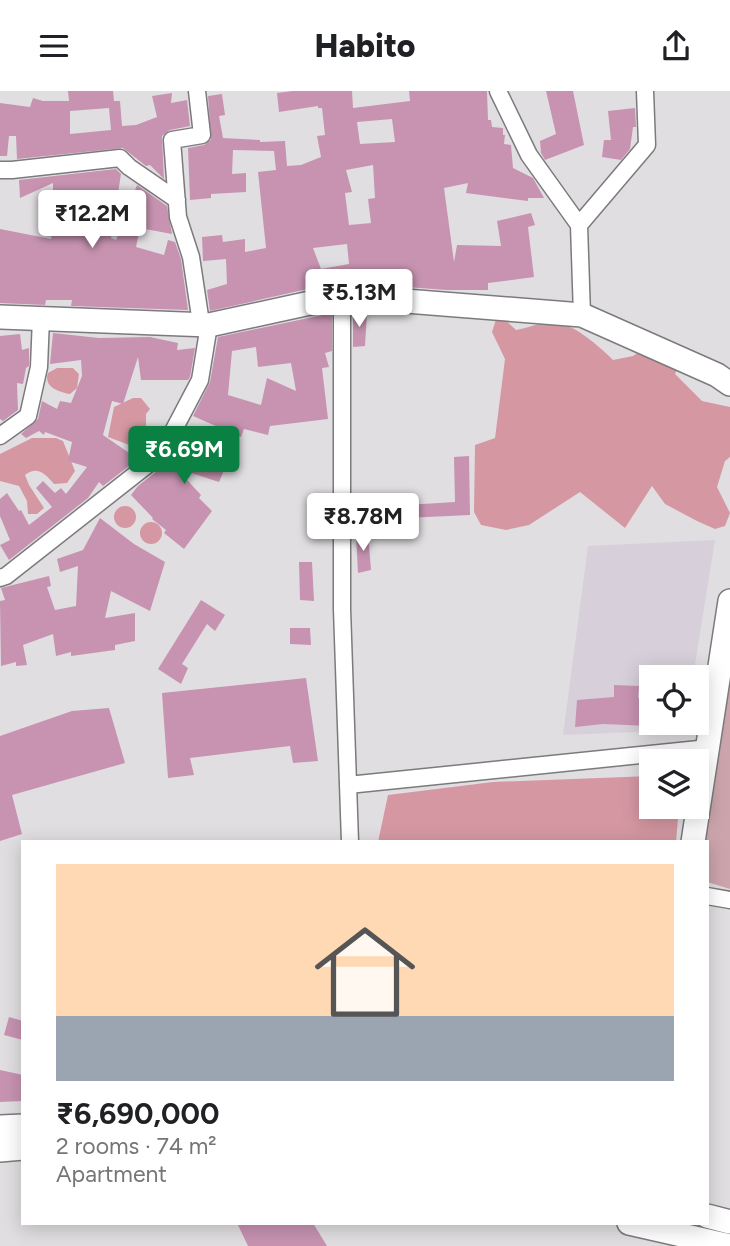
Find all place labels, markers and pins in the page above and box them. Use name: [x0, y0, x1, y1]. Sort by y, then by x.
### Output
pin: ₹12.2M: [35, 191, 149, 250]
pin: ₹5.13M: [302, 269, 416, 329]
pin: ₹6.69M: [127, 427, 241, 486]
pin: ₹8.78M: [306, 493, 420, 553]

